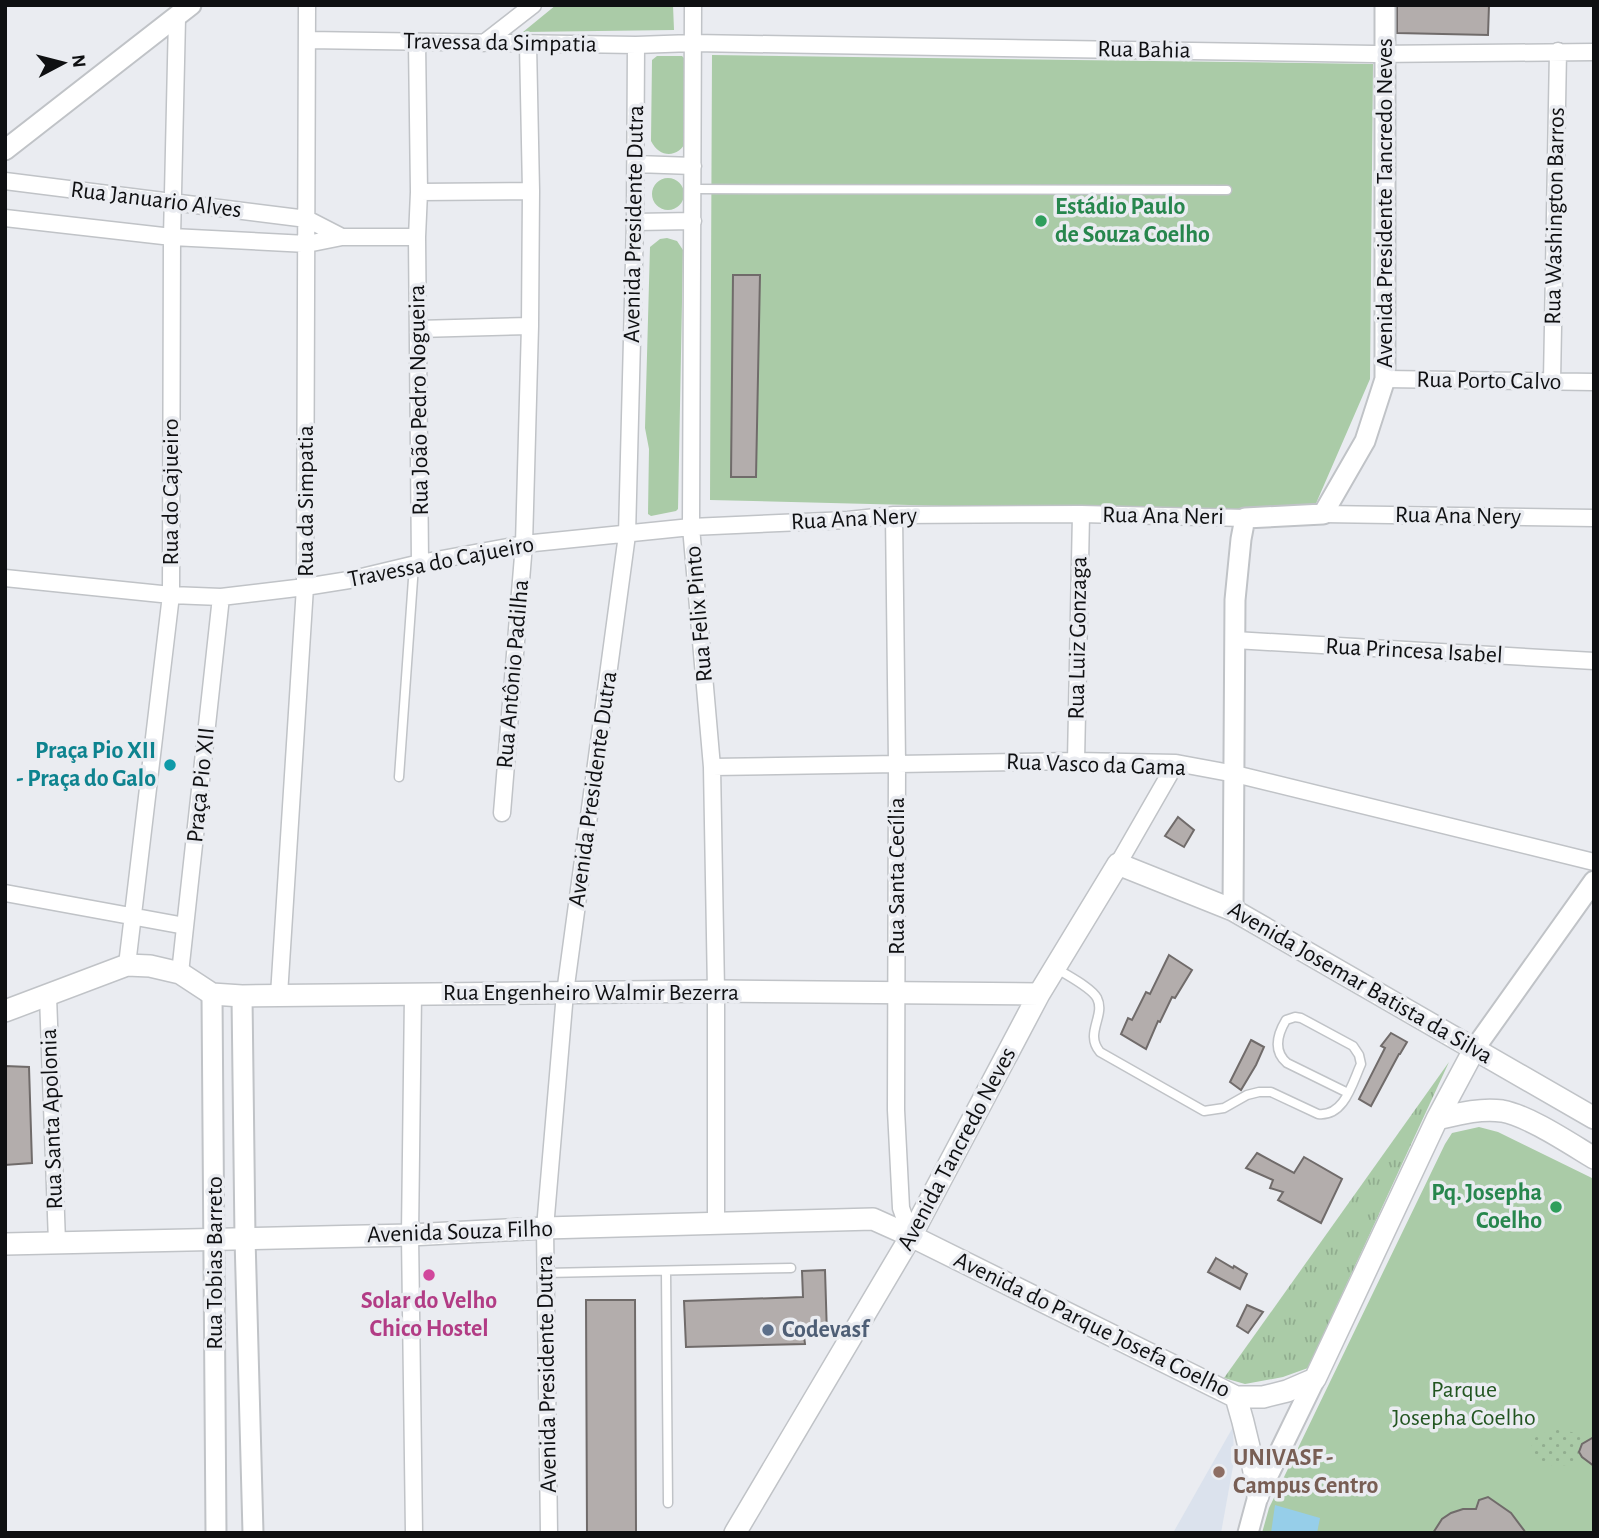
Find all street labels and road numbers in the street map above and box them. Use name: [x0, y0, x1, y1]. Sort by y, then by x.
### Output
street label: Travessa da Simpatia: [403, 29, 597, 57]
street label: Rua Bahia: [1097, 37, 1191, 63]
street label: Avenida Presidente Tancredo Neves: [1373, 38, 1397, 368]
street label: Avenida Presidente Dutra: [620, 105, 648, 343]
street label: Rua Washington Barros: [1541, 107, 1569, 325]
street label: Rua Januario Alves: [69, 178, 243, 222]
street label: Rua João Pedro Nogueira: [405, 284, 433, 516]
street label: Rua Porto Calvo: [1416, 368, 1562, 394]
street label: Rua do Cajueiro: [159, 419, 183, 565]
street label: Rua da Simpatia: [294, 425, 318, 577]
street label: Rua Ana Neri: [1102, 503, 1224, 529]
street label: Rua Ana Nery: [1395, 503, 1521, 529]
street label: Rua Ana Nery: [790, 504, 918, 534]
street label: Travessa do Cajueiro: [346, 532, 536, 592]
street label: Rua Felix Pinto: [681, 545, 717, 683]
street label: Rua Luiz Gonzaga: [1065, 556, 1091, 720]
street label: Rua Antônio Padilha: [493, 579, 533, 769]
street label: Rua Princesa Isabel: [1325, 634, 1503, 668]
street label: Avenida Presidente Dutra: [565, 670, 621, 908]
street label: Praça Pio XII: [183, 726, 219, 844]
street label: Rua Vasco da Gama: [1006, 750, 1186, 780]
street label: Rua Santa Cecília: [885, 797, 909, 955]
street label: Avenida Josemar Batista da Silva: [1224, 897, 1496, 1069]
street label: Rua Engenheiro Walmir Bezerra: [443, 981, 739, 1005]
street label: Rua Santa Apolonia: [37, 1028, 67, 1210]
street label: Avenida Tancredo Neves: [893, 1044, 1021, 1254]
street label: Rua Tobias Barreto: [203, 1176, 227, 1350]
street label: Avenida Souza Filho: [367, 1217, 553, 1247]
street label: Avenida do Parque Josefa Coelho: [950, 1248, 1234, 1402]
street label: Avenida Presidente Dutra: [533, 1255, 561, 1493]

